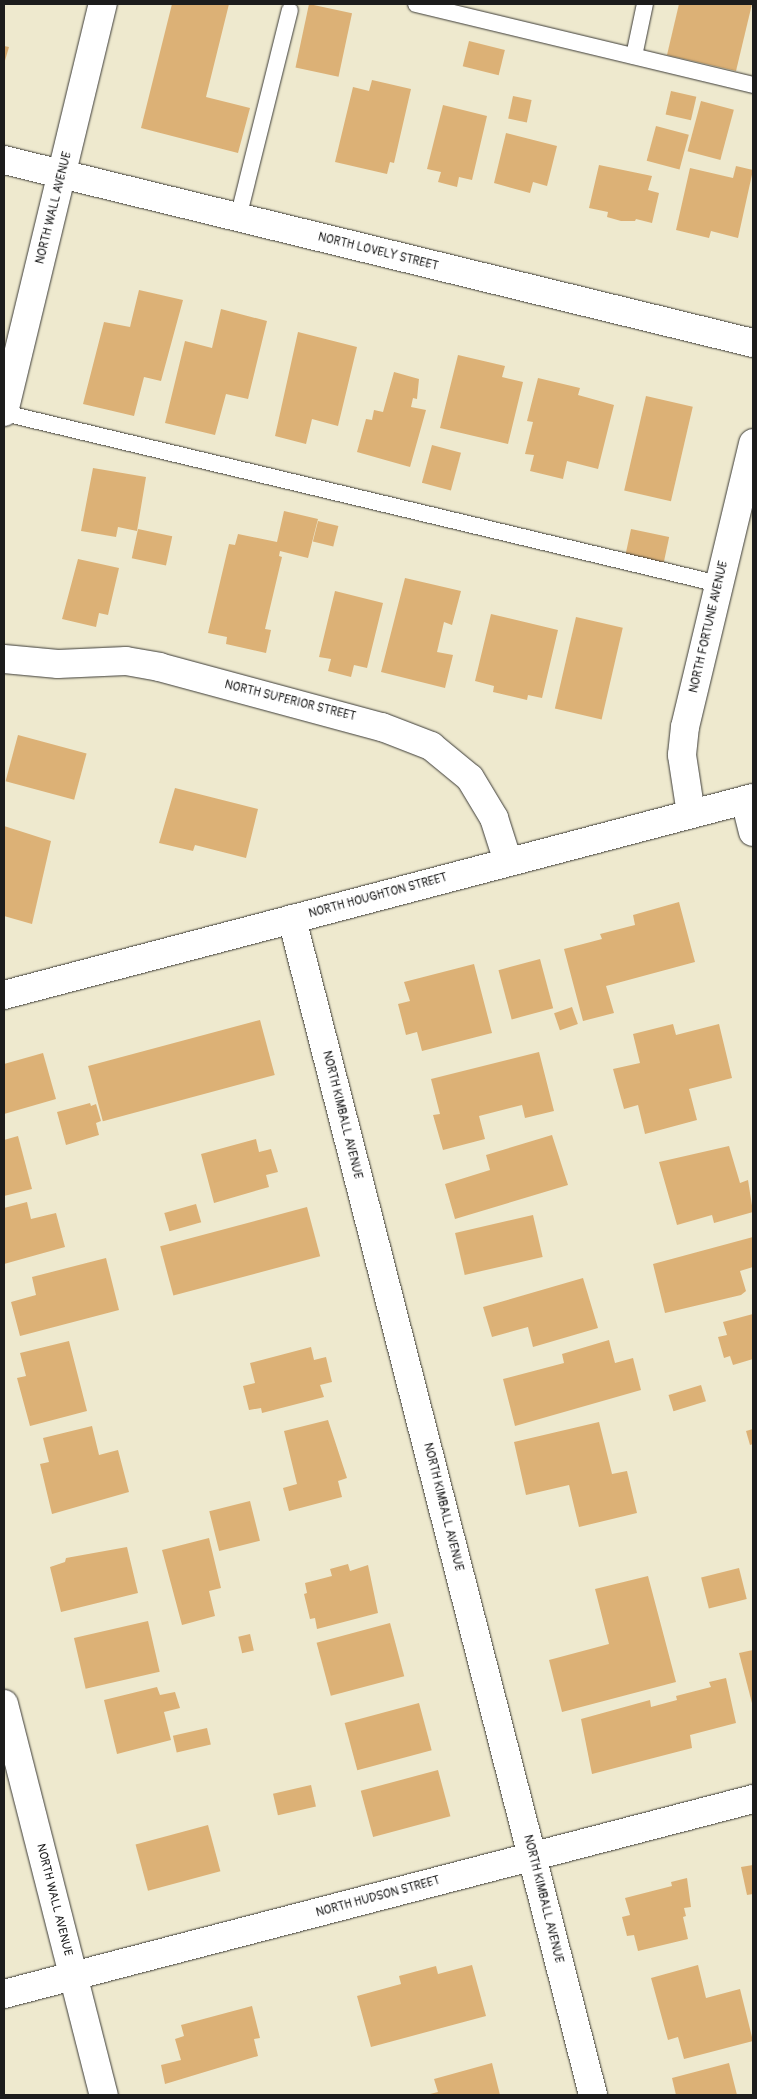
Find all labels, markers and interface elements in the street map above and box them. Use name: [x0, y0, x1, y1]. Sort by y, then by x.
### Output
street label: NORTH WALL AVENUE: [33, 150, 75, 266]
street label: NORTH LOVELY STREET: [316, 230, 440, 274]
street label: NORTH FORTUNE AVENUE: [687, 560, 731, 694]
street label: NORTH SUPERIOR STREET: [223, 678, 357, 724]
street label: NORTH HOUGHTON STREET: [307, 871, 449, 921]
street label: NORTH KIMBALL AVENUE: [319, 1049, 365, 1181]
street label: NORTH KIMBALL AVENUE: [420, 1441, 466, 1573]
street label: NORTH KIMBALL AVENUE: [520, 1833, 566, 1965]
street label: NORTH WALL AVENUE: [33, 1842, 75, 1958]
street label: NORTH HUDSON STREET: [314, 1874, 442, 1920]

